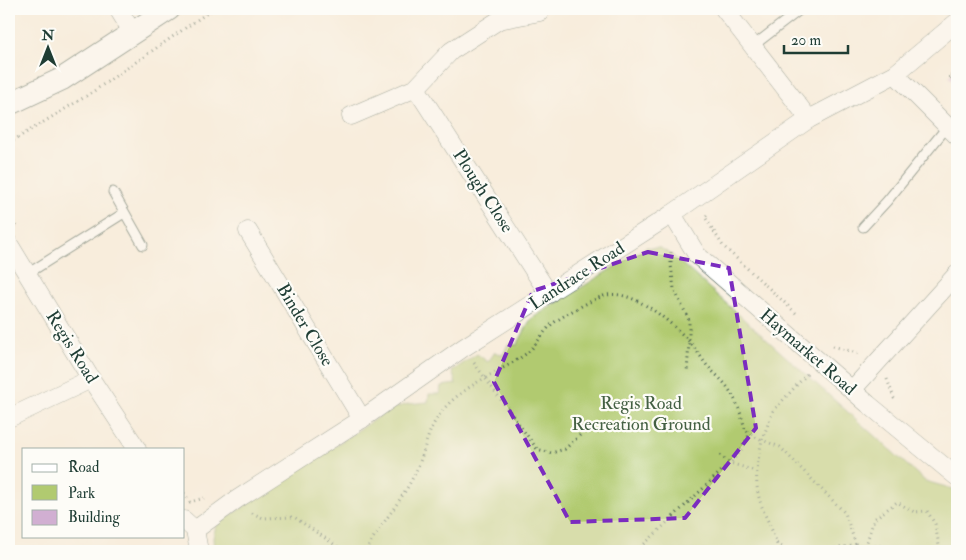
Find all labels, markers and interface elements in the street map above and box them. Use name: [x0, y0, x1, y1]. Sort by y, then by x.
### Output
north arrow: [22, 22, 72, 72]
scale bar: [784, 22, 847, 54]
text: N: [41, 27, 55, 44]
text: 20 m: [791, 31, 821, 50]
street label: Plough Close: [447, 145, 519, 238]
street label: Landrace Road: [525, 237, 629, 315]
street label: Binder Close: [271, 279, 339, 371]
street label: Haymarket Road: [755, 304, 861, 400]
street label: Regis Road: [41, 306, 103, 388]
park label: Regis Road Recreation Ground: [571, 392, 711, 436]
legend: [22, 448, 185, 538]
text: Road: [68, 458, 100, 477]
text: Park: [68, 484, 95, 503]
text: Building: [68, 508, 120, 527]

